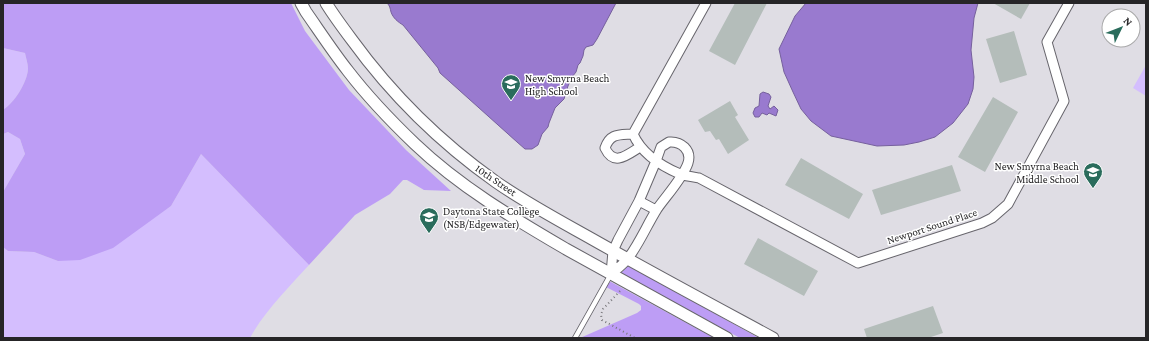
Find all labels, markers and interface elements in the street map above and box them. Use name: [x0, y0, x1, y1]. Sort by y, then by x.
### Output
north arrow: [1101, 8, 1141, 48]
text: N: [1121, 14, 1136, 28]
place label: New Smyrna Beach High School: [525, 72, 610, 98]
school or university icon: New Smyrna Beach High School: [500, 73, 522, 101]
place label: New Smyrna Beach Middle School: [994, 160, 1079, 185]
school or university icon: New Smyrna Beach Middle School: [1082, 161, 1104, 189]
street label: 10th Street: [473, 162, 519, 198]
place label: Daytona State College (NSB/Edgewater): [443, 205, 540, 231]
school or university icon: Daytona State College (NSB/Edgewater): [418, 206, 440, 234]
street label: Newport Sound Place: [885, 206, 979, 247]

